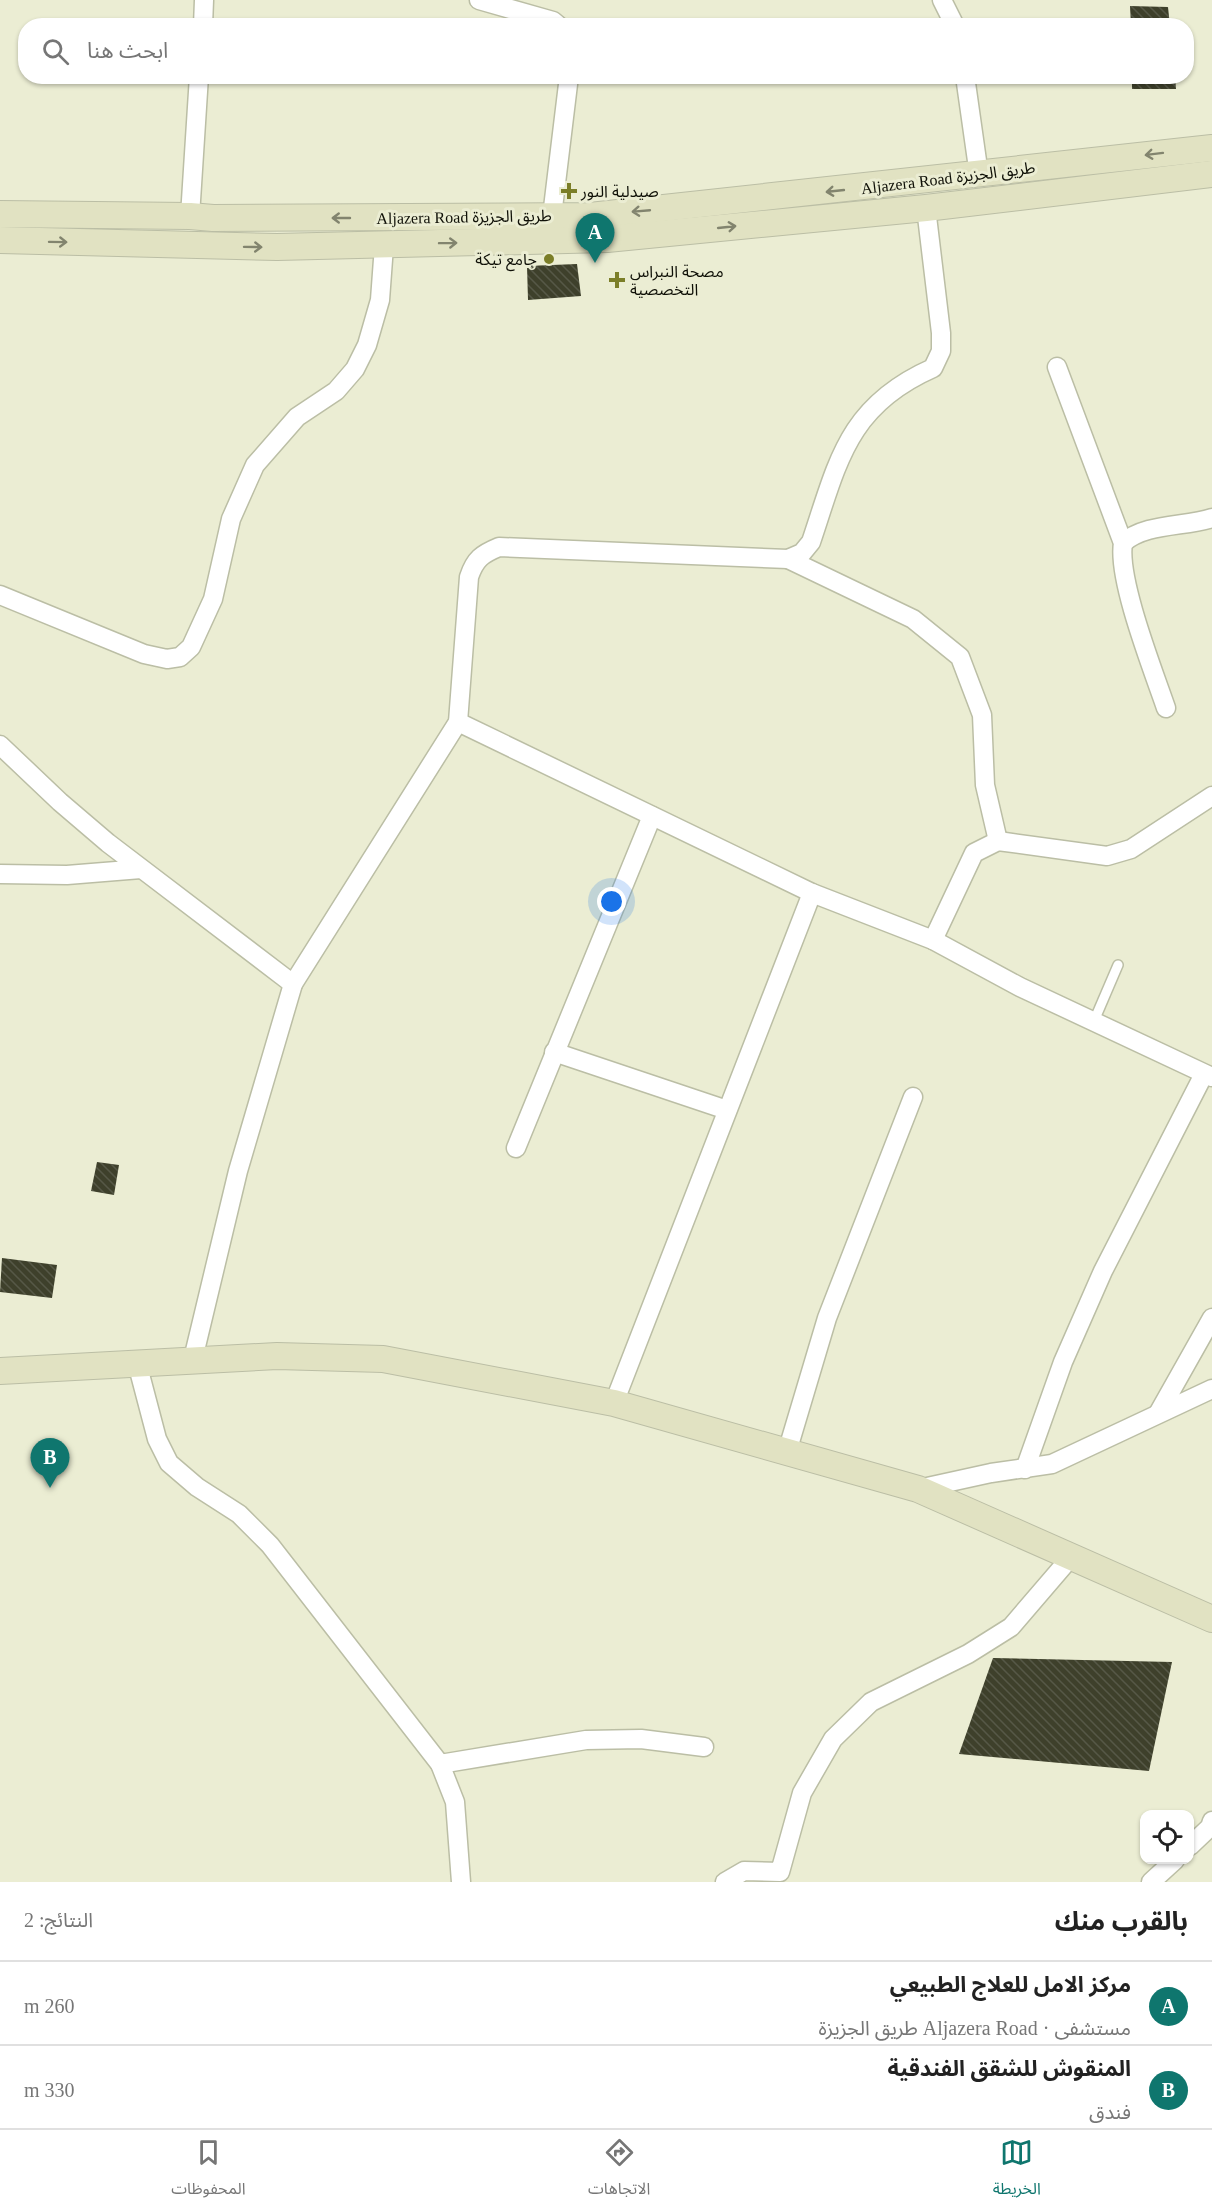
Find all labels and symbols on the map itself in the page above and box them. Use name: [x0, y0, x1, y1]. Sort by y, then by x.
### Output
one-way arrow: [1144, 149, 1164, 160]
street label: Aljazera Road طريق الجزيزة: [860, 159, 1036, 199]
place label: صيدلية النور: [580, 183, 659, 201]
marker: صيدلية النور: [562, 184, 576, 198]
one-way arrow: [826, 186, 845, 197]
one-way arrow: [632, 206, 651, 217]
street label: Aljazera Road طريق الجزيزة: [376, 207, 552, 229]
one-way arrow: [332, 212, 352, 224]
pin: A: [576, 214, 614, 263]
one-way arrow: [716, 221, 736, 232]
one-way arrow: [48, 236, 68, 247]
one-way arrow: [438, 237, 458, 249]
one-way arrow: [243, 241, 263, 252]
place label: جامع تيكة: [475, 251, 537, 272]
marker: جامع تيكة: [542, 252, 556, 266]
place label: مصحة النبراس التخصصية: [630, 263, 724, 298]
marker: مصحة النبراس التخصصية: [608, 271, 626, 289]
your location: [597, 887, 626, 916]
pin: B: [31, 1438, 70, 1488]

